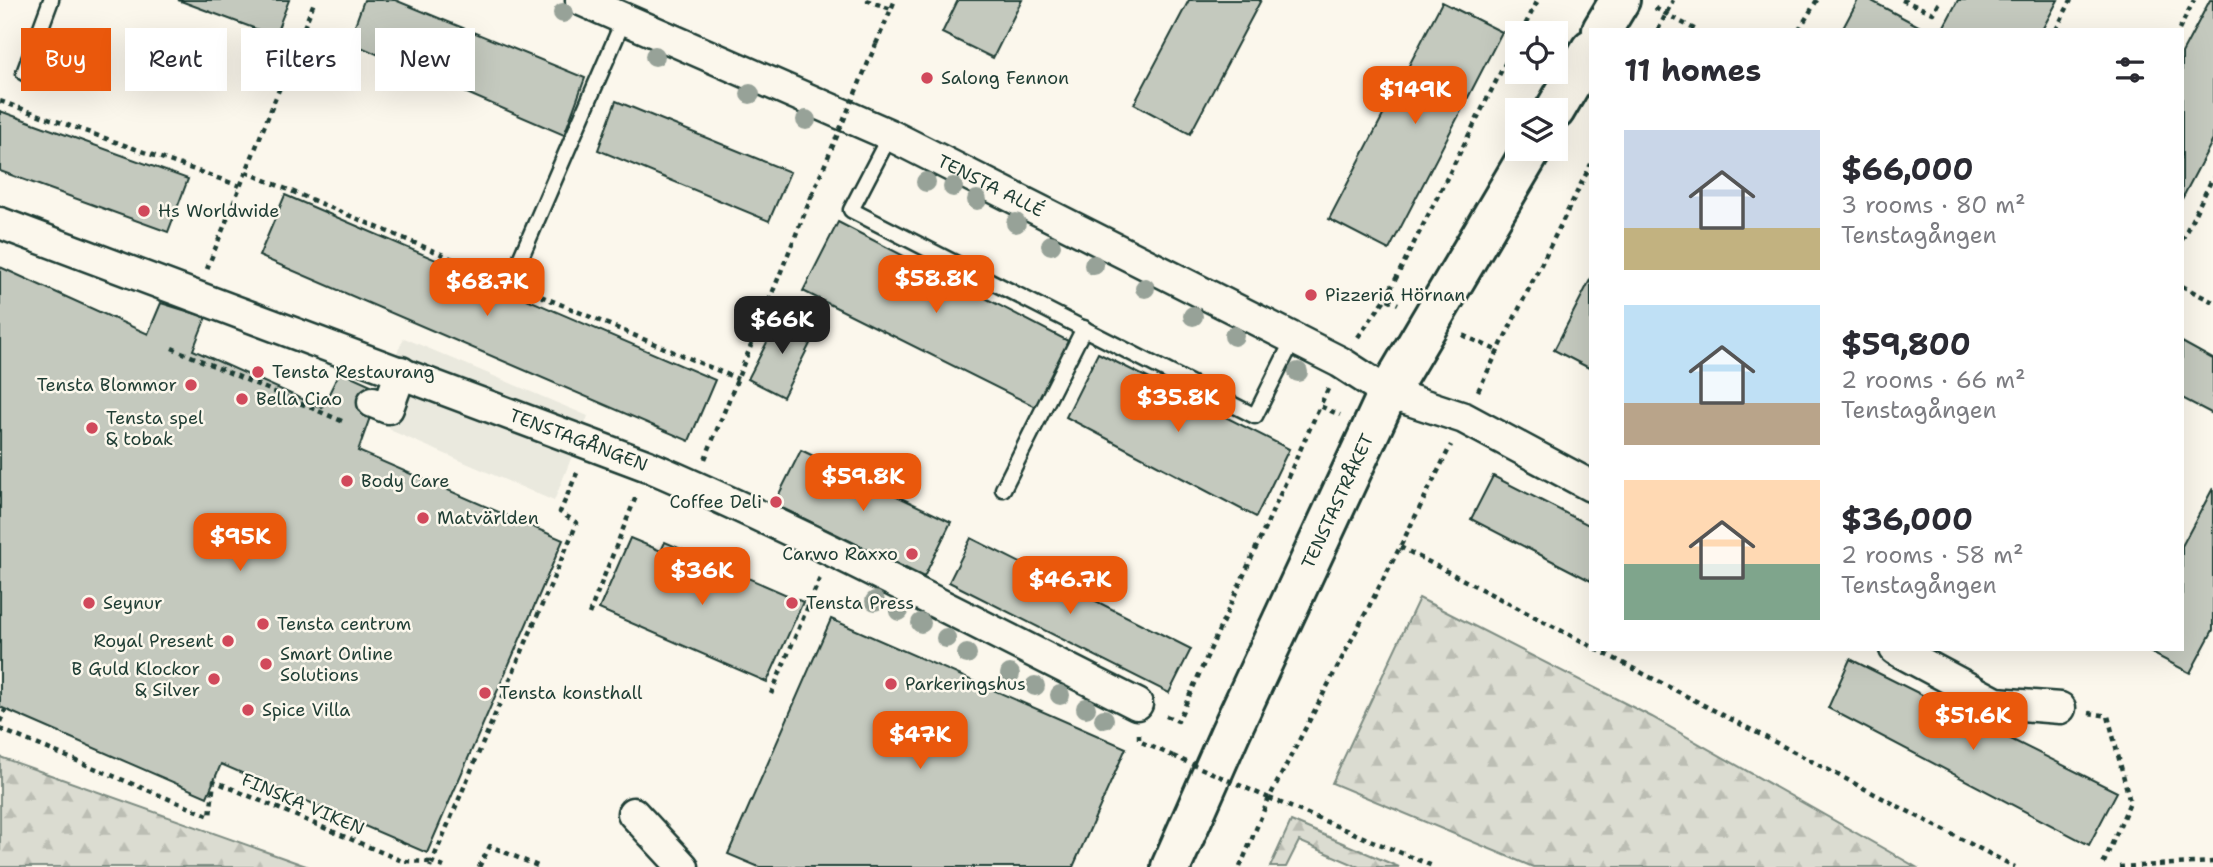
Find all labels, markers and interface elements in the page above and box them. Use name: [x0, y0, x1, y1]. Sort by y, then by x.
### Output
map controls: [1505, 21, 1568, 161]
button: locate: [1505, 21, 1568, 84]
chip: Buy: [21, 28, 111, 91]
chip: Rent: [125, 28, 227, 91]
chip: Filters: [241, 28, 361, 91]
chip: New: [375, 28, 475, 91]
text: 11 homes: [1624, 50, 1761, 91]
icon: filters: [2111, 51, 2149, 89]
place label: Salong Fennon: [941, 66, 1069, 90]
pin: $149K: [1366, 66, 1464, 126]
marker: Salong Fennon: [919, 70, 935, 86]
text: $149K: [1379, 74, 1451, 104]
button: layers: [1505, 98, 1568, 161]
street label: TENSTA ALLÉ: [933, 149, 1048, 223]
text: $66,000: [1841, 149, 1973, 190]
icon: home: [1680, 158, 1764, 242]
text: 3 rooms · 80 m²: [1841, 190, 2026, 220]
place label: Hs Worldwide: [158, 199, 280, 223]
marker: Hs Worldwide: [136, 203, 152, 219]
text: Tenstagången: [1841, 220, 1997, 250]
pin: $58.8K: [879, 256, 993, 315]
pin: $68.7K: [430, 258, 544, 318]
text: $58.8K: [894, 263, 978, 293]
text: $68.7K: [446, 266, 528, 296]
place label: Pizzeria Hörnan: [1325, 283, 1465, 307]
marker: Pizzeria Hörnan: [1303, 287, 1319, 303]
pin: $66K: [741, 296, 823, 356]
text: $66K: [750, 304, 814, 334]
text: $59,800: [1841, 324, 1971, 365]
icon: home: [1680, 333, 1764, 417]
place label: Tensta Restaurang: [272, 360, 435, 384]
marker: Tensta Restaurang: [250, 364, 266, 380]
text: 2 rooms · 66 m²: [1841, 365, 2026, 395]
place label: Tensta Blommor: [37, 373, 177, 397]
pin: $35.8K: [1121, 374, 1235, 434]
marker: Tensta Blommor: [183, 377, 199, 393]
text: $35.8K: [1136, 382, 1220, 412]
place label: Bella Ciao: [256, 387, 342, 411]
marker: Bella Ciao: [234, 391, 250, 407]
text: Tenstagången: [1841, 395, 1997, 425]
street label: TENSTAGÅNGEN: [506, 403, 651, 477]
place label: Tensta spel & tobak: [106, 406, 204, 451]
marker: Tensta spel & tobak: [84, 420, 100, 436]
street label: TENSTASTRÅKET: [1296, 430, 1379, 573]
pin: $59.8K: [806, 454, 920, 513]
text: $59.8K: [821, 461, 905, 491]
place label: Body Care: [361, 469, 450, 493]
marker: Body Care: [339, 473, 355, 489]
place label: Coffee Deli: [670, 490, 762, 514]
marker: Coffee Deli: [768, 494, 784, 510]
text: $36,000: [1841, 499, 1973, 540]
place label: Matvärlden: [437, 506, 539, 530]
icon: home: [1680, 508, 1764, 592]
marker: Matvärlden: [415, 510, 431, 526]
pin: $95K: [199, 514, 281, 573]
text: $95K: [209, 521, 271, 551]
text: 2 rooms · 58 m²: [1841, 540, 2024, 570]
place label: Carwo Raxxo: [782, 542, 898, 566]
marker: Carwo Raxxo: [904, 546, 920, 562]
pin: $36K: [661, 548, 743, 607]
text: $36K: [670, 555, 734, 585]
pin: $46.7K: [1013, 556, 1127, 616]
text: $46.7K: [1028, 564, 1112, 594]
text: Tenstagången: [1841, 570, 1997, 600]
place label: Seynur: [103, 591, 163, 615]
place label: Tensta Press: [806, 591, 914, 615]
marker: Seynur: [81, 595, 97, 611]
marker: Tensta Press: [784, 595, 800, 611]
place label: Tensta centrum: [277, 612, 411, 636]
marker: Tensta centrum: [255, 616, 271, 632]
place label: Royal Present: [93, 629, 214, 653]
marker: Royal Present: [220, 633, 236, 649]
place label: Smart Online Solutions: [280, 642, 393, 687]
marker: Smart Online Solutions: [258, 656, 274, 672]
place label: B Guld Klockor & Silver: [72, 657, 200, 702]
marker: B Guld Klockor & Silver: [206, 671, 222, 687]
place label: Parkeringshus: [905, 672, 1026, 696]
marker: Parkeringshus: [883, 676, 899, 692]
place label: Tensta konsthall: [499, 681, 643, 705]
marker: Tensta konsthall: [477, 685, 493, 701]
pin: $51.6K: [1916, 692, 2030, 752]
place label: Spice Villa: [262, 698, 351, 722]
text: $51.6K: [1935, 700, 2011, 730]
marker: Spice Villa: [240, 702, 256, 718]
pin: $47K: [879, 712, 961, 771]
text: $47K: [889, 719, 951, 749]
street label: FINSKA VIKEN: [238, 767, 368, 841]

